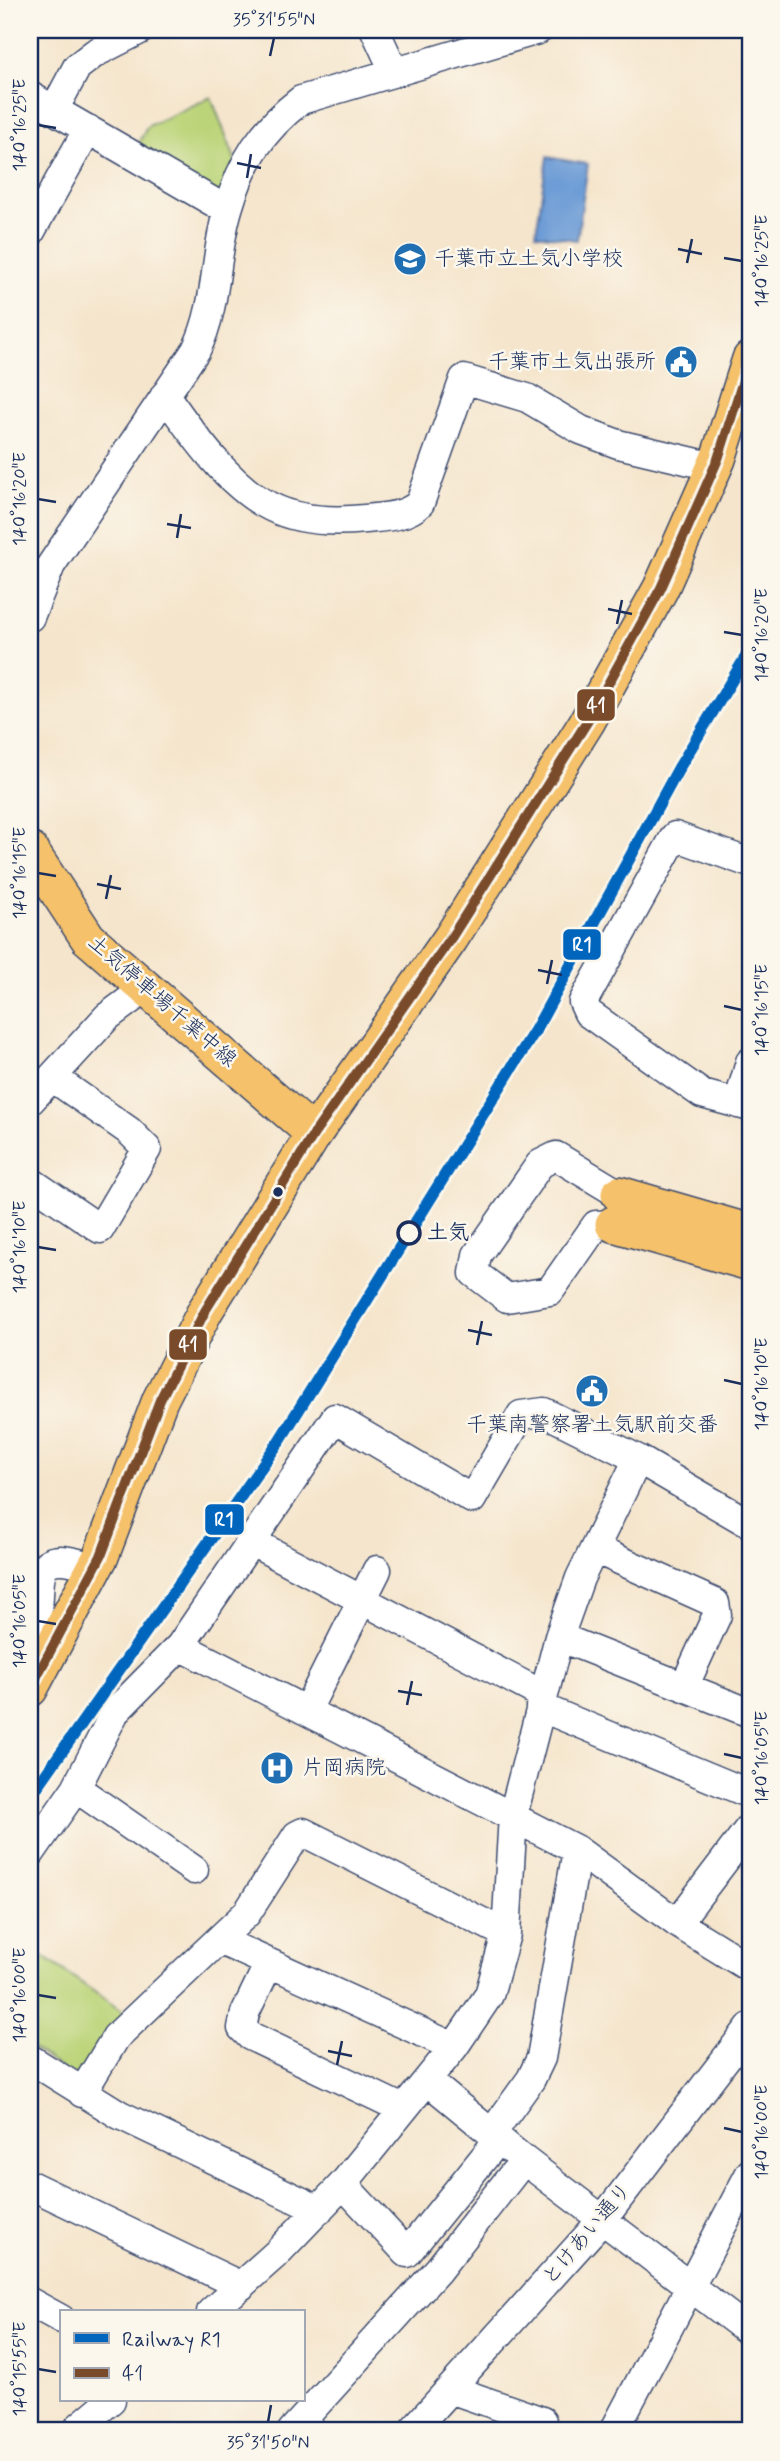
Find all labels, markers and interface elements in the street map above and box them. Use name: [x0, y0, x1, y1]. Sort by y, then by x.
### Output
text: 35°31'55"N: [233, 8, 315, 32]
text: 140°16'25"E: [8, 78, 32, 172]
text: 140°16'25"E: [750, 214, 774, 308]
school or university icon: 千葉市立土気小学校: [391, 240, 429, 278]
place label: 千葉市立土気小学校: [434, 245, 623, 273]
public building icon: 千葉市土気出張所: [662, 343, 700, 381]
place label: 千葉市土気出張所: [488, 348, 656, 376]
text: 140°16'20"E: [8, 452, 32, 546]
text: 140°16'20"E: [750, 588, 774, 682]
line badge: 41: [576, 688, 616, 722]
text: 41: [586, 694, 606, 719]
text: 140°16'15"E: [8, 827, 32, 919]
street label: 土気停車場千葉中線: [81, 928, 243, 1074]
line badge: R1: [562, 928, 602, 961]
text: R1: [572, 933, 592, 958]
text: 140°16'15"E: [750, 964, 774, 1056]
unlabelled marker: [271, 1185, 285, 1199]
text: 140°16'10"E: [8, 1200, 32, 1294]
place label: 土気: [427, 1219, 469, 1247]
marker: 土気: [397, 1221, 421, 1245]
line badge: 41: [168, 1328, 208, 1361]
text: 41: [178, 1333, 198, 1358]
text: 140°16'10"E: [750, 1337, 774, 1431]
public building icon: 千葉南警察署土気駅前交番: [573, 1372, 611, 1410]
place label: 千葉南警察署土気駅前交番: [466, 1411, 718, 1439]
line badge: R1: [204, 1503, 245, 1536]
text: R1: [214, 1508, 234, 1533]
text: 140°16'05"E: [8, 1574, 32, 1668]
text: 140°16'05"E: [750, 1711, 774, 1805]
hospital icon: 片岡病院: [258, 1749, 296, 1787]
place label: 片岡病院: [302, 1754, 386, 1782]
text: 140°16'00"E: [8, 1947, 32, 2043]
text: 140°16'00"E: [750, 2084, 774, 2180]
street label: とけあい通り: [536, 2177, 638, 2291]
legend: [60, 2310, 304, 2402]
text: 140°15'55"E: [8, 2322, 32, 2416]
text: Railway R1: [122, 2326, 221, 2354]
text: 41: [122, 2360, 143, 2388]
text: 35°31'50"N: [226, 2431, 310, 2455]

